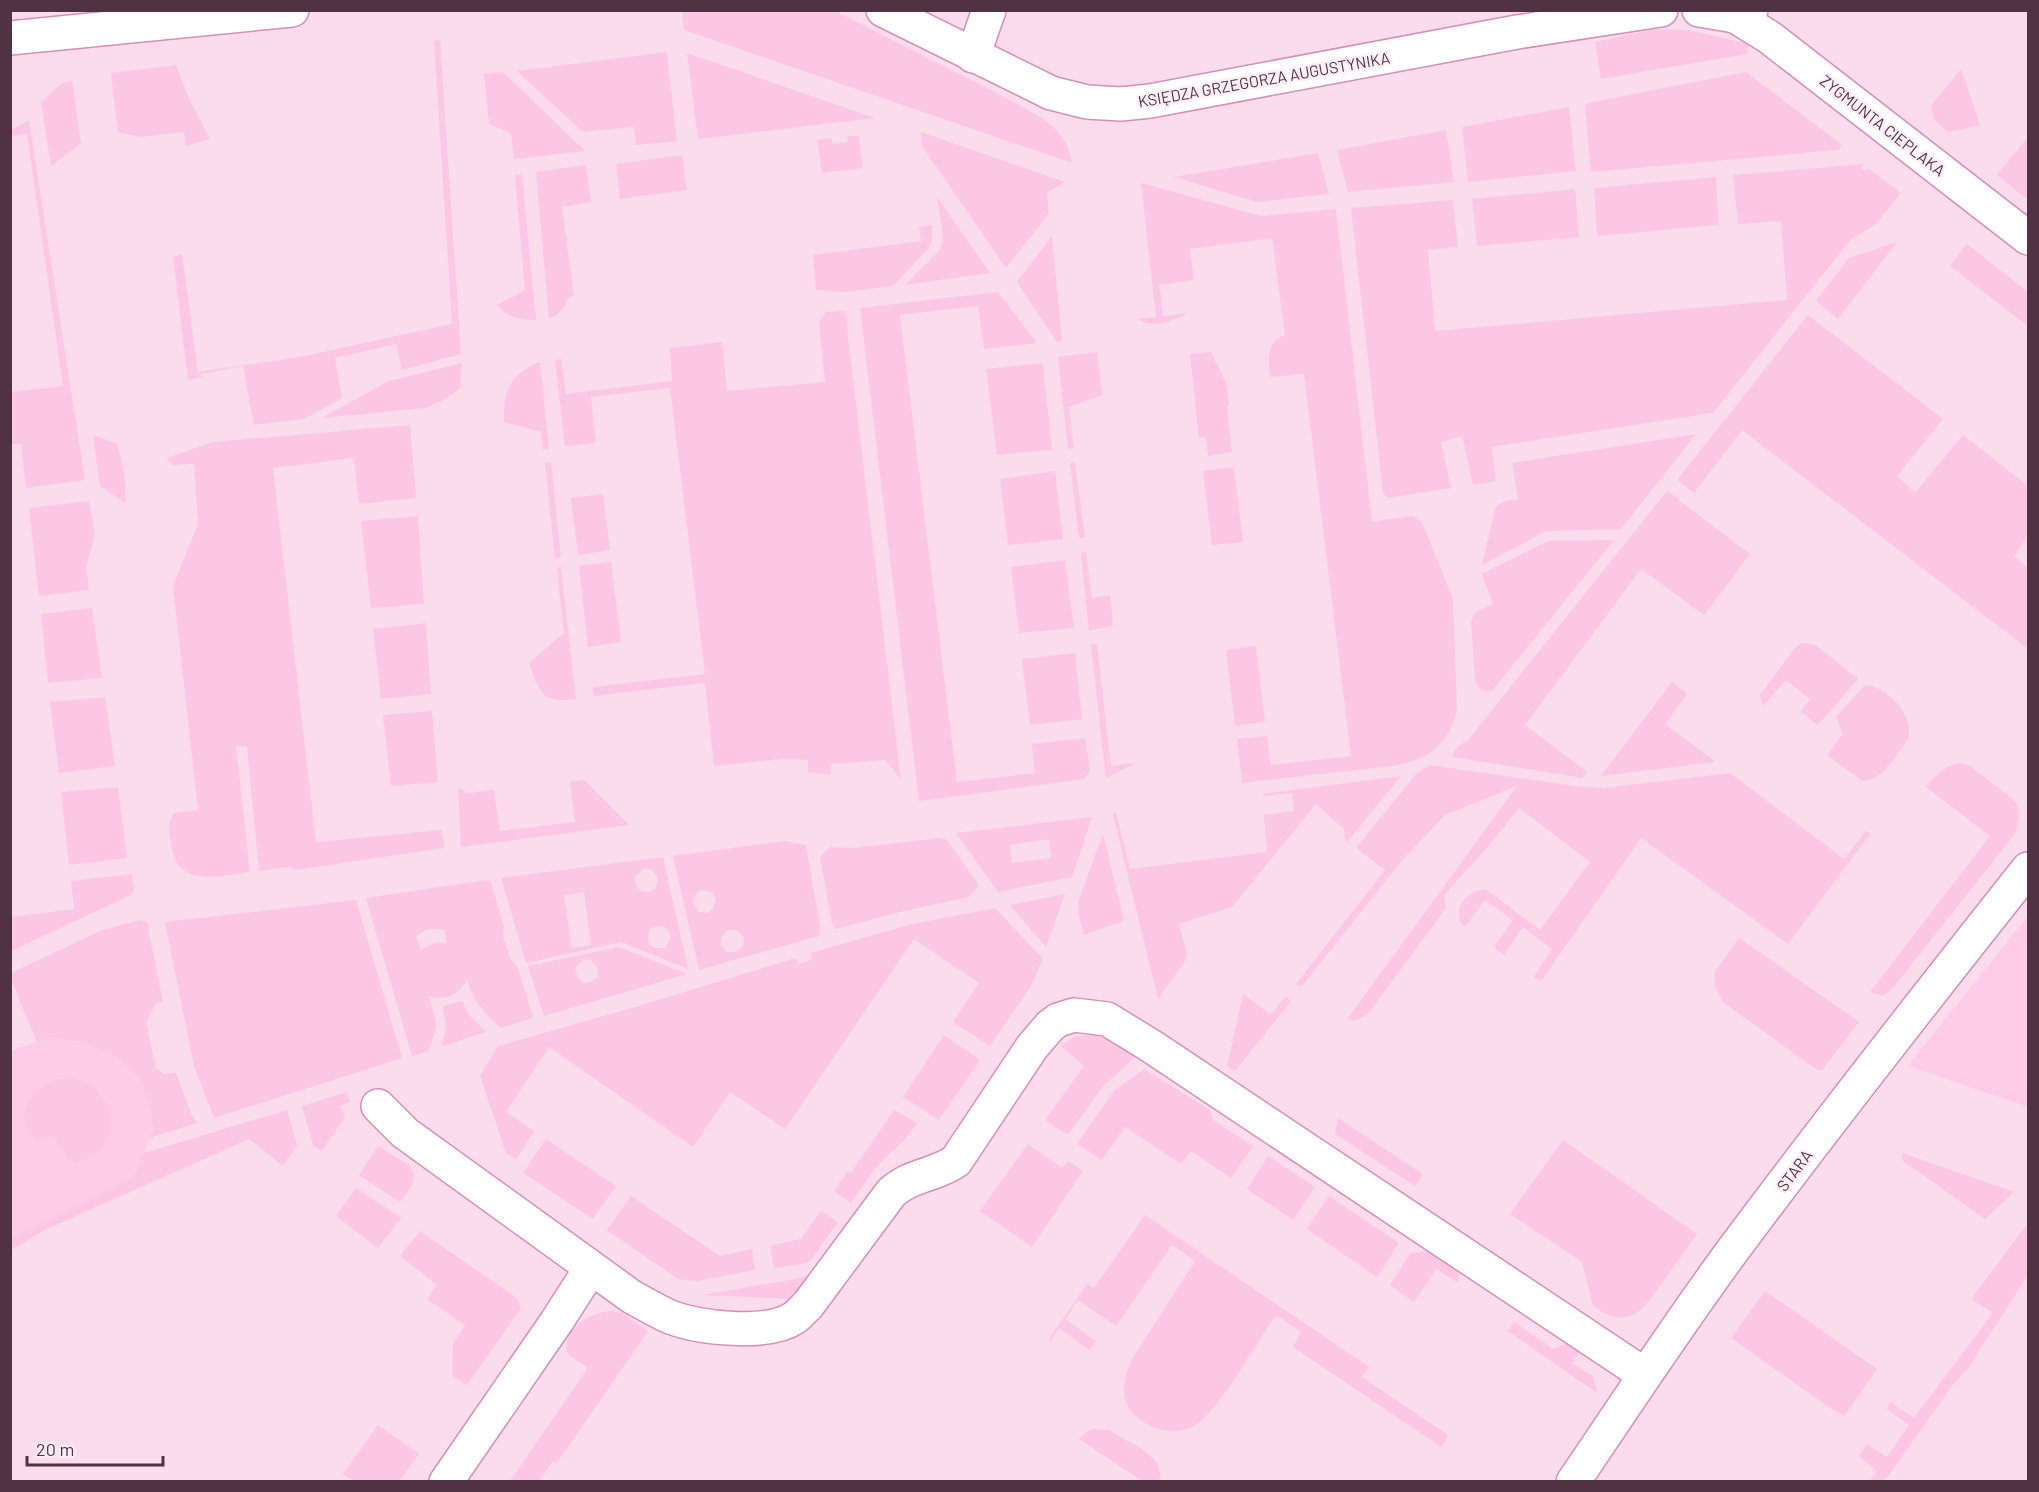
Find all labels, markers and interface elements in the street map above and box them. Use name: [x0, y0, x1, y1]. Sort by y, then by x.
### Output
street label: KSIĘDZA GRZEGORZA AUGUSTYNIKA: [1137, 47, 1392, 111]
street label: ZYGMUNTA CIEPLAKA: [1817, 70, 1950, 180]
street label: STARA: [1772, 1145, 1816, 1194]
scale bar: [27, 1429, 164, 1467]
text: 20 m: [36, 1438, 74, 1460]

